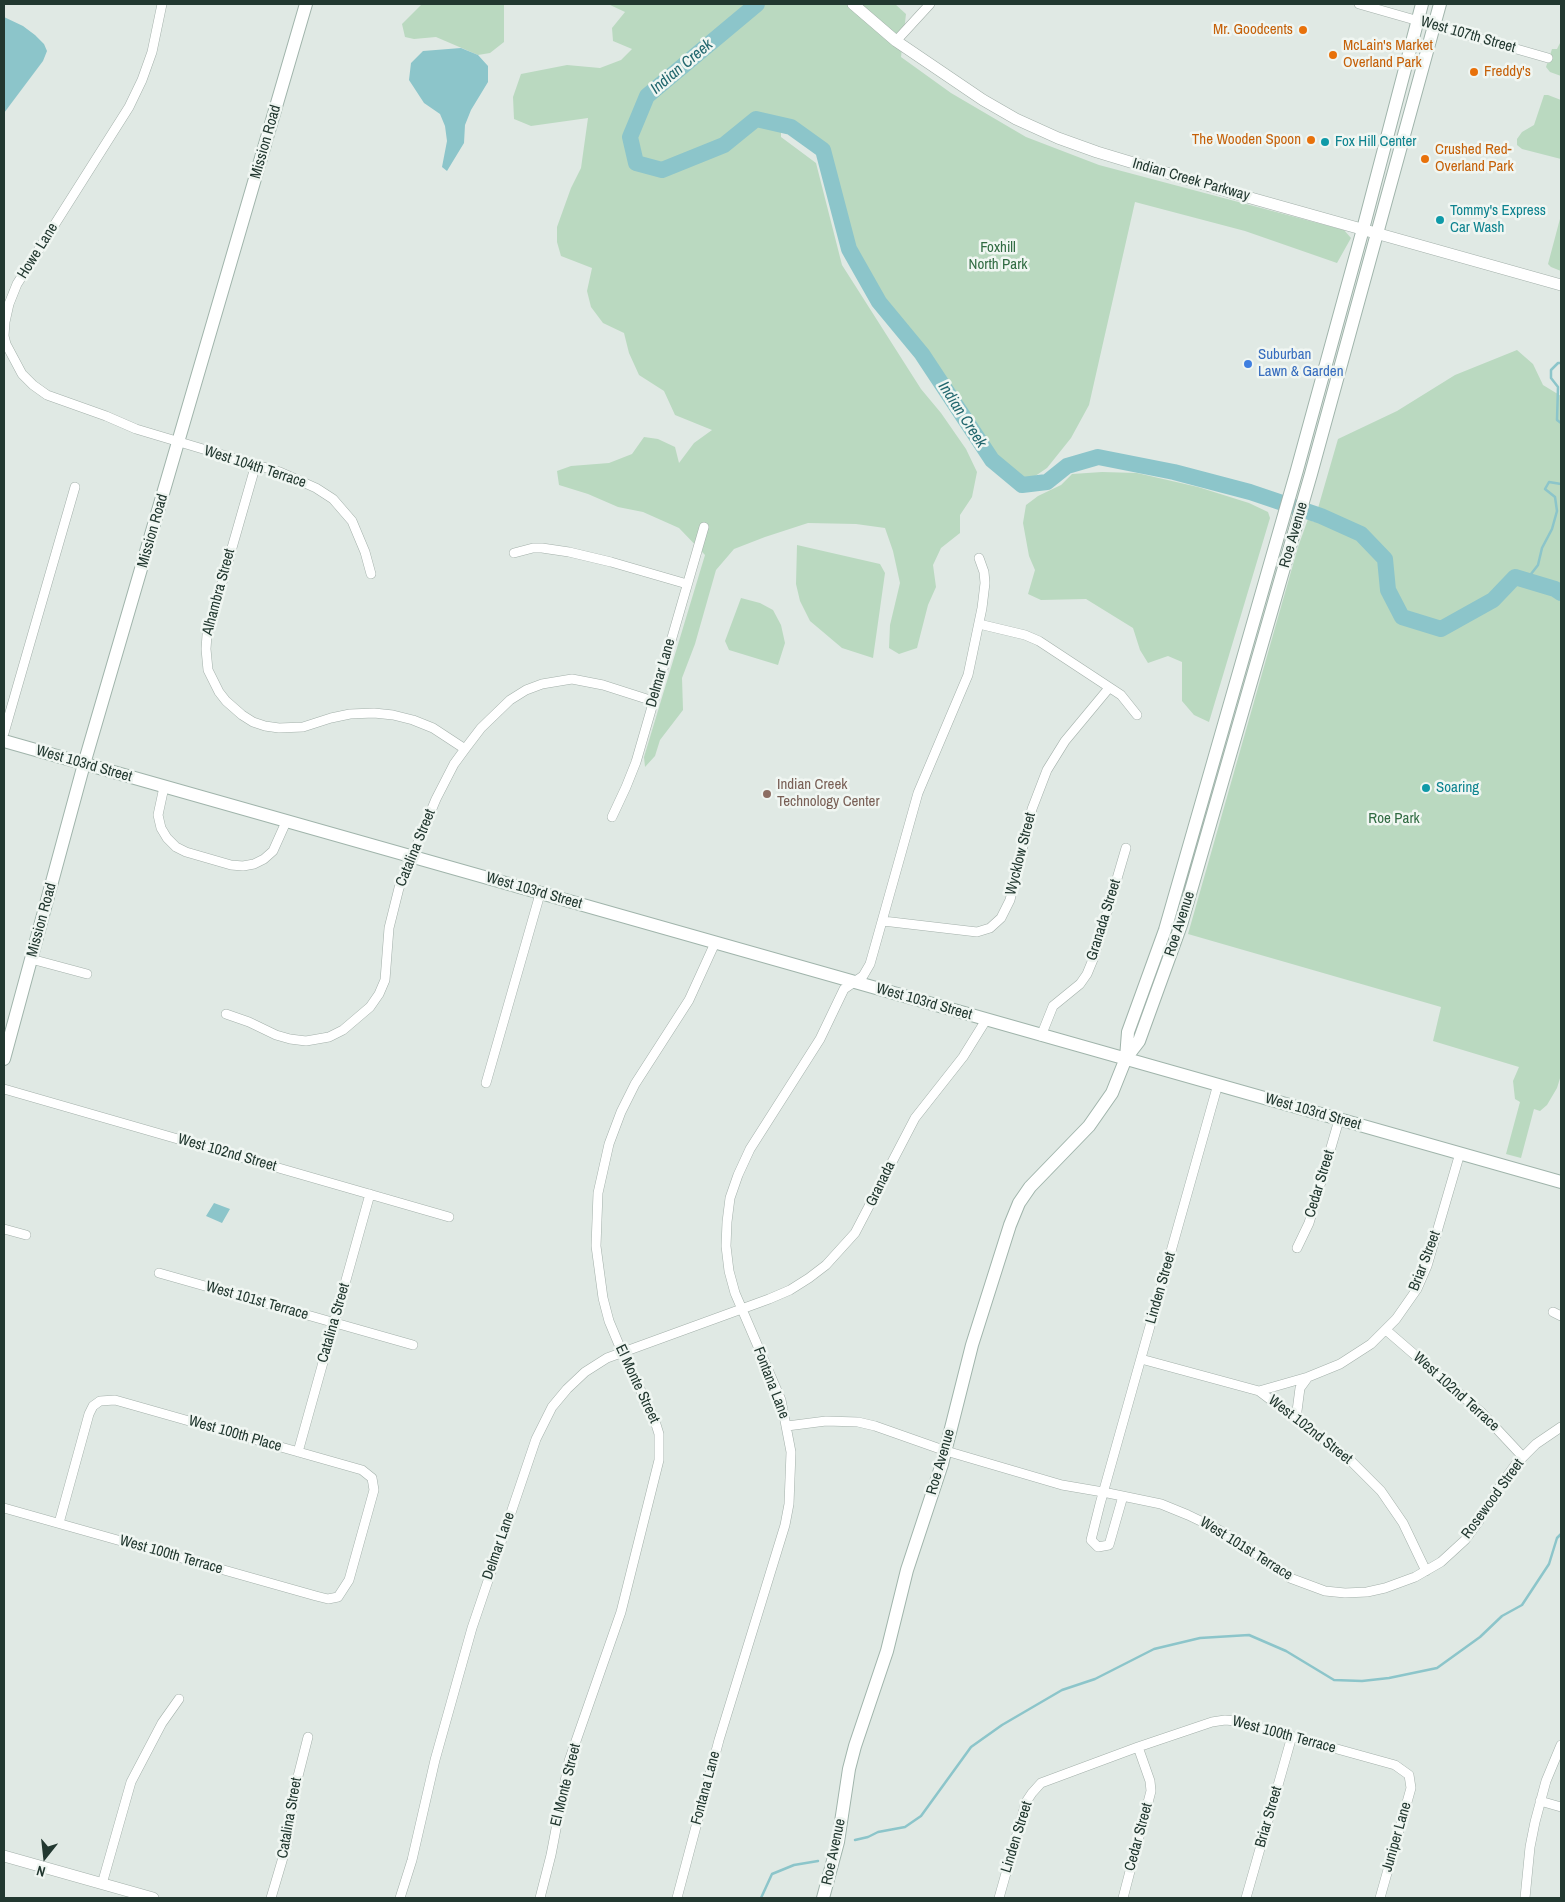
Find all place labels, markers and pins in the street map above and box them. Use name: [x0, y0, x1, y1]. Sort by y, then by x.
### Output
place label: Mr. Goodcents: [1213, 21, 1293, 39]
marker: Mr. Goodcents: [1297, 24, 1309, 36]
place label: McLain's Market Overland Park: [1343, 37, 1433, 72]
marker: McLain's Market Overland Park: [1327, 49, 1339, 61]
place label: Freddy's: [1484, 63, 1531, 81]
marker: Freddy's: [1468, 66, 1480, 78]
place label: The Wooden Spoon: [1192, 131, 1301, 149]
place label: Fox Hill Center: [1335, 133, 1416, 151]
marker: The Wooden Spoon: [1305, 134, 1317, 146]
marker: Fox Hill Center: [1319, 136, 1331, 148]
place label: Crushed Red- Overland Park: [1435, 141, 1514, 176]
marker: Crushed Red- Overland Park: [1419, 153, 1431, 165]
place label: Tommy's Express Car Wash: [1450, 202, 1546, 237]
marker: Tommy's Express Car Wash: [1434, 214, 1446, 226]
place label: Suburban Lawn & Garden: [1258, 346, 1343, 381]
marker: Suburban Lawn & Garden: [1242, 358, 1254, 370]
place label: Indian Creek Technology Center: [777, 776, 880, 811]
place label: Soaring: [1436, 779, 1479, 797]
marker: Soaring: [1420, 782, 1432, 794]
marker: Indian Creek Technology Center: [761, 788, 773, 800]

